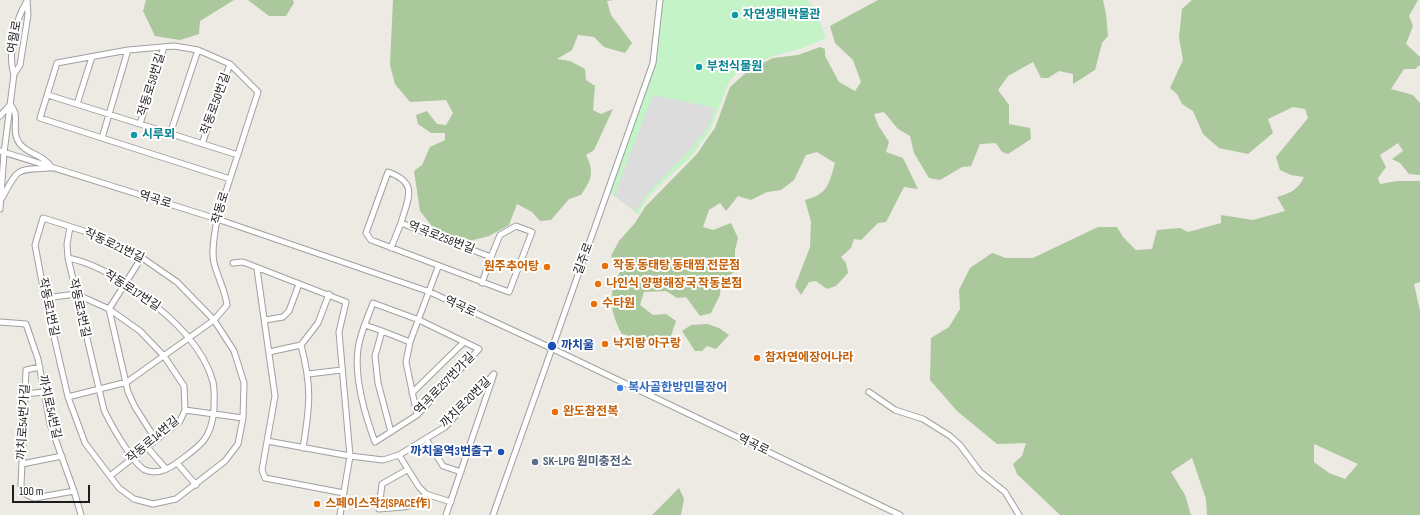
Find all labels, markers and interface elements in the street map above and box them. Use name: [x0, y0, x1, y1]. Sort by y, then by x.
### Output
place label: 자연생태박물관: [743, 8, 820, 22]
marker: 자연생태박물관: [730, 10, 740, 20]
street label: 여월로: [5, 19, 25, 55]
street label: 작동로58번길: [136, 52, 168, 118]
place label: 부천식물원: [707, 60, 762, 74]
marker: 부천식물원: [694, 62, 704, 72]
street label: 작동로50번길: [198, 71, 234, 137]
place label: 시루뫼: [142, 128, 175, 142]
marker: 시루뫼: [129, 130, 139, 140]
street label: 역곡로: [137, 188, 173, 212]
street label: 작동로: [210, 190, 232, 226]
street label: 역곡로258번길: [406, 219, 476, 257]
street label: 작동로21번길: [82, 226, 146, 266]
street label: 길주로: [572, 241, 596, 277]
place label: 작동 동태탕 동태찜 전문점: [613, 259, 740, 273]
place label: 원주추어탕: [484, 260, 539, 274]
marker: 작동 동태탕 동태찜 전문점: [600, 261, 610, 271]
marker: 원주추어탕: [542, 262, 552, 272]
street label: 작동로17번길: [101, 267, 163, 315]
street label: 작동로1번길: [35, 276, 61, 338]
street label: 작동로3번길: [65, 277, 93, 339]
place label: 나인식 양평해장국 작동본점: [606, 277, 742, 291]
marker: 나인식 양평해장국 작동본점: [593, 279, 603, 289]
street label: 역곡로: [442, 293, 478, 321]
place label: 수타원: [602, 297, 635, 311]
marker: 수타원: [589, 299, 599, 309]
place label: 낙지랑 아구랑: [613, 337, 681, 351]
place label: 까치울: [561, 339, 594, 353]
marker: 낙지랑 아구랑: [600, 339, 610, 349]
marker: 까치울: [546, 340, 558, 352]
street label: 역곡로257번가길: [412, 350, 478, 418]
place label: 참자연에장어나라: [765, 351, 853, 365]
marker: 참자연에장어나라: [752, 353, 762, 363]
street label: 까치로54번길: [35, 374, 63, 440]
street label: 까치로20번길: [438, 375, 494, 431]
place label: 복사골한방민믈장어: [628, 381, 727, 395]
marker: 복사골한방민믈장어: [615, 383, 625, 393]
street label: 까치로54번가길: [15, 384, 33, 460]
place label: 완도참전복: [563, 405, 618, 419]
marker: 완도참전복: [550, 407, 560, 417]
street label: 작동로14번길: [124, 414, 182, 466]
street label: 역곡로: [735, 431, 771, 459]
place label: 까치울역3번출구: [410, 445, 493, 459]
marker: 까치울역3번출구: [496, 447, 506, 457]
place label: SK-LPG 원미충전소: [543, 455, 632, 469]
marker: SK-LPG 원미충전소: [530, 457, 540, 467]
scale bar: [14, 477, 92, 503]
text: 100 m: [19, 484, 44, 499]
place label: 스페이스작2(SPACE作): [325, 497, 430, 511]
marker: 스페이스작2(SPACE作): [312, 499, 322, 509]

